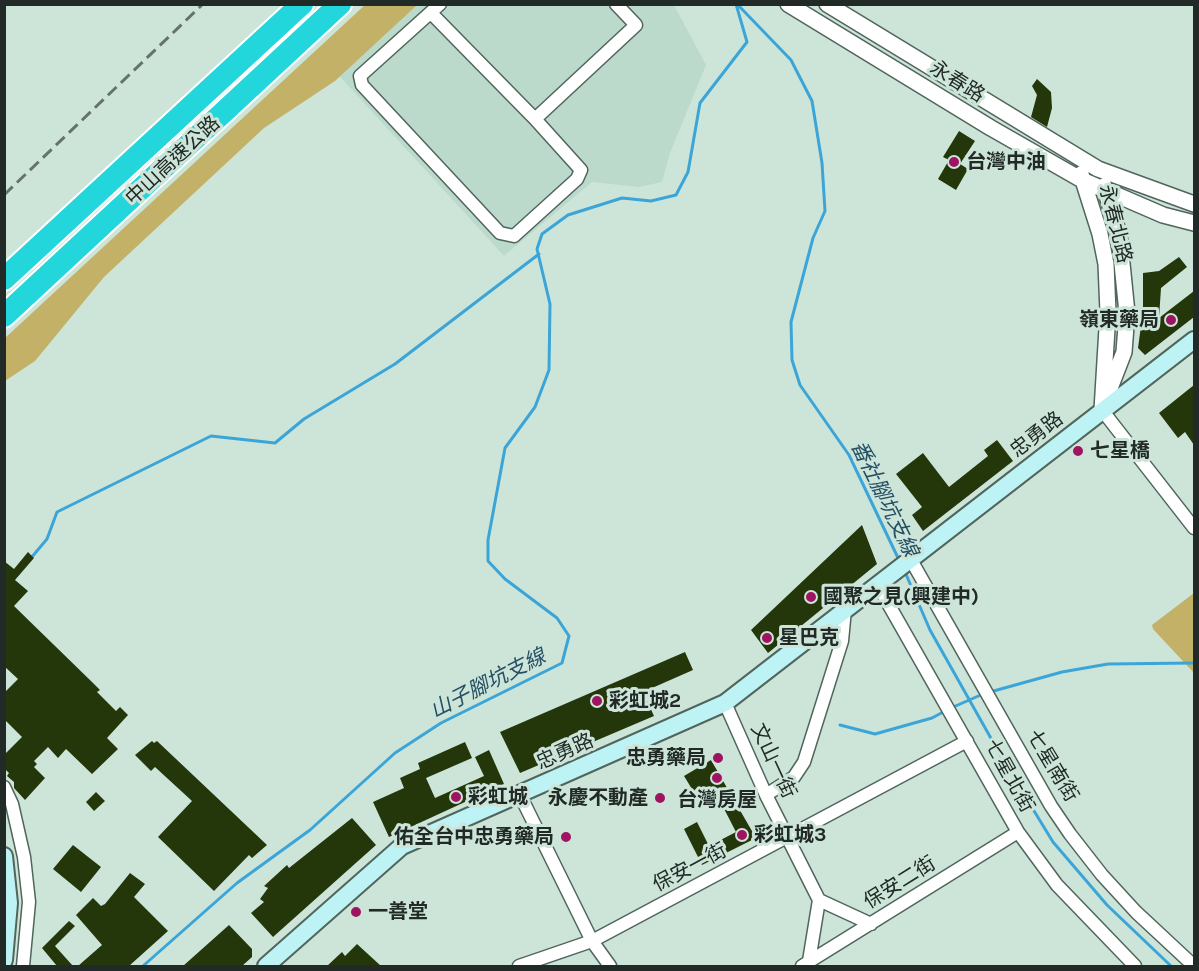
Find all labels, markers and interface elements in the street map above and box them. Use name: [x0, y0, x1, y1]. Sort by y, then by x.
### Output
street label: 永春路: [925, 56, 989, 108]
street label: 中山高速公路: [121, 111, 225, 211]
place label: 台灣中油: [966, 150, 1046, 174]
marker: 台灣中油: [947, 155, 961, 169]
street label: 永春北路: [1094, 182, 1136, 266]
place label: 嶺東藥局: [1079, 308, 1159, 332]
marker: 嶺東藥局: [1164, 313, 1178, 327]
street label: 忠勇路: [1006, 407, 1068, 463]
water label: 番社腳坑支線: [845, 437, 923, 561]
place label: 七星橋: [1090, 439, 1150, 463]
marker: 七星橋: [1071, 444, 1085, 458]
place label: 國聚之見(興建中): [823, 585, 979, 609]
marker: 國聚之見(興建中): [804, 590, 818, 604]
place label: 星巴克: [779, 626, 839, 650]
marker: 星巴克: [760, 631, 774, 645]
water label: 山子腳坑支線: [426, 644, 550, 724]
place label: 彩虹城2: [609, 689, 681, 713]
marker: 彩虹城2: [590, 694, 604, 708]
street label: 文山一街: [745, 720, 801, 802]
street label: 七星南街: [1021, 726, 1083, 806]
street label: 忠勇路: [533, 729, 597, 775]
street label: 七星北街: [979, 735, 1039, 817]
place label: 忠勇藥局: [626, 746, 706, 770]
marker: 忠勇藥局: [711, 751, 725, 765]
marker: 台灣房屋: [710, 771, 724, 785]
place label: 彩虹城: [468, 785, 528, 809]
place label: 永慶不動產: [548, 786, 648, 810]
place label: 台灣房屋: [677, 788, 757, 812]
marker: 彩虹城: [449, 790, 463, 804]
marker: 永慶不動產: [653, 791, 667, 805]
place label: 彩虹城3: [754, 823, 826, 847]
place label: 佑全台中忠勇藥局: [394, 825, 554, 849]
marker: 彩虹城3: [735, 828, 749, 842]
marker: 佑全台中忠勇藥局: [559, 830, 573, 844]
street label: 保安一街: [649, 839, 731, 897]
street label: 保安二街: [860, 852, 940, 914]
place label: 一善堂: [368, 900, 428, 924]
marker: 一善堂: [349, 905, 363, 919]

